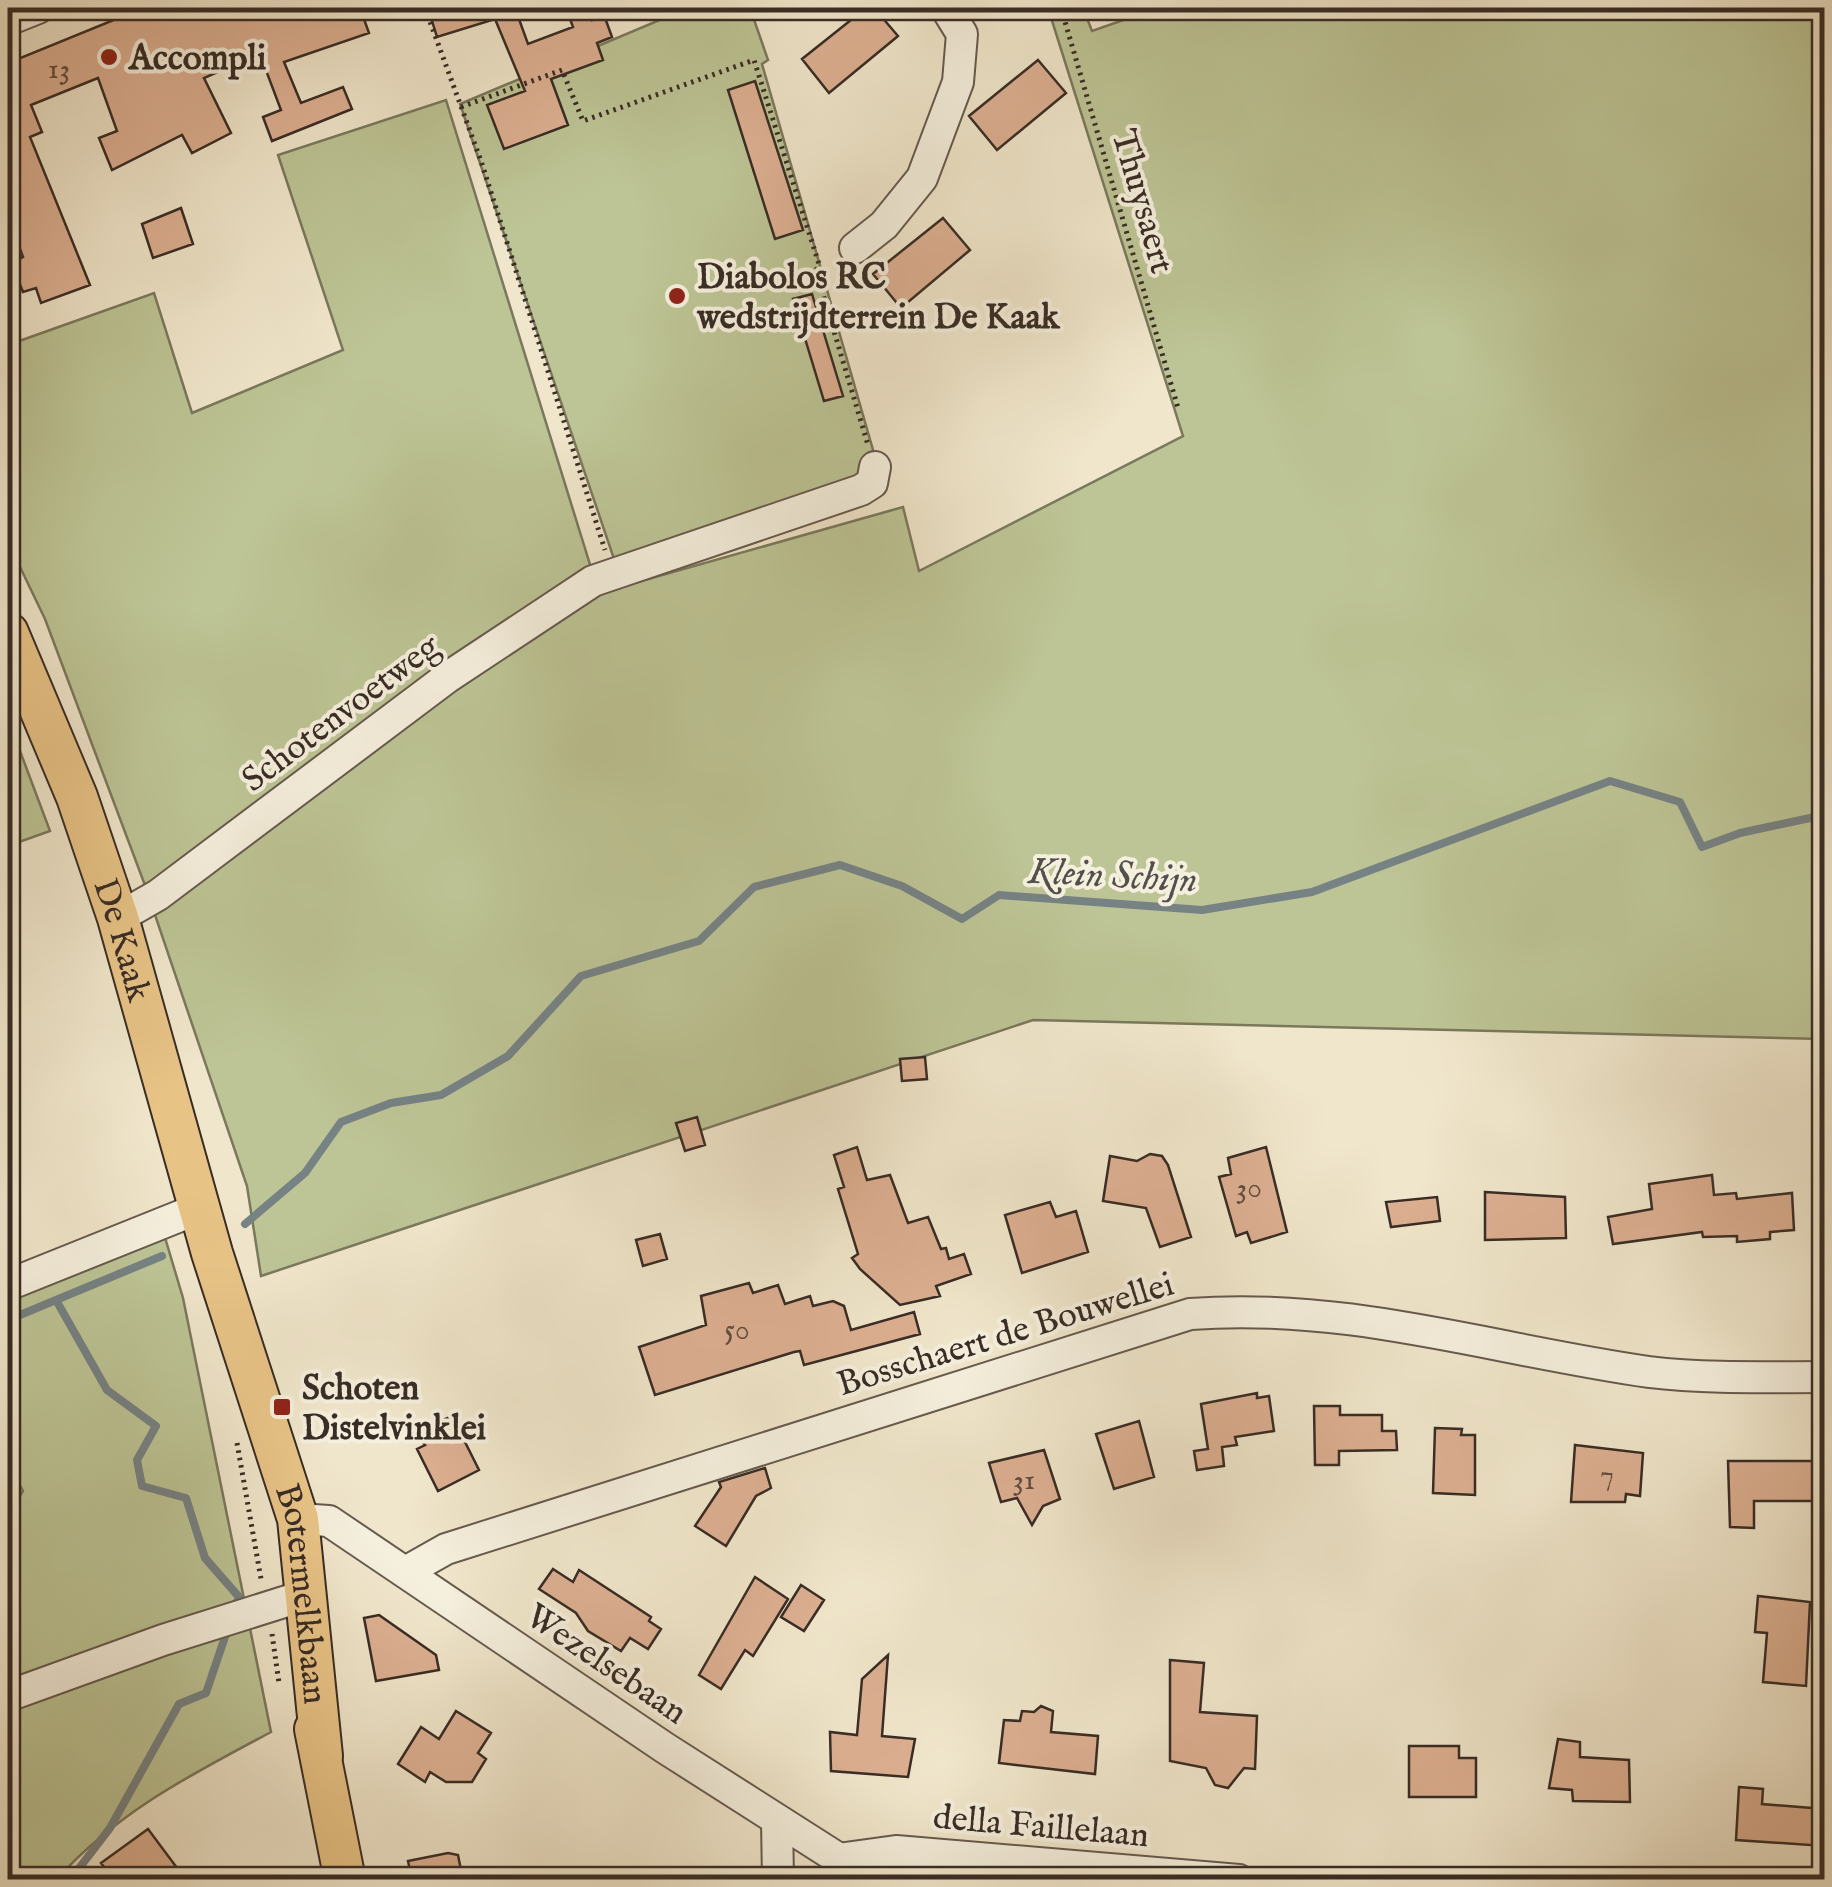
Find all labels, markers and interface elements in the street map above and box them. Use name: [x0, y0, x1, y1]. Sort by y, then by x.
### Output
place label: Accompli: [127, 37, 266, 82]
marker: Accompli: [98, 46, 120, 68]
house number: 13: [48, 51, 70, 89]
street label: Thuysaert: [1100, 124, 1184, 279]
place label: Diabolos RC wedstrijdterrein De Kaak: [696, 256, 1061, 341]
marker: Diabolos RC wedstrijdterrein De Kaak: [666, 285, 688, 307]
street label: Schotenvoetweg: [233, 624, 450, 803]
water label: Klein Schijn: [1025, 848, 1199, 905]
street label: De Kaak: [81, 873, 160, 1007]
house number: 30: [1236, 1170, 1262, 1208]
street label: Bosschaert de Bouwellei: [832, 1263, 1180, 1408]
house number: 50: [724, 1312, 750, 1350]
place label: Schoten Distelvinklei: [302, 1367, 486, 1452]
marker: Schoten Distelvinklei: [271, 1396, 293, 1418]
house number: 7: [1600, 1457, 1614, 1495]
house number: 31: [1013, 1462, 1035, 1500]
street label: Botermelkbaan: [263, 1478, 337, 1706]
street label: Wezelsebaan: [516, 1595, 695, 1736]
street label: della Faillelaan: [931, 1796, 1151, 1859]

